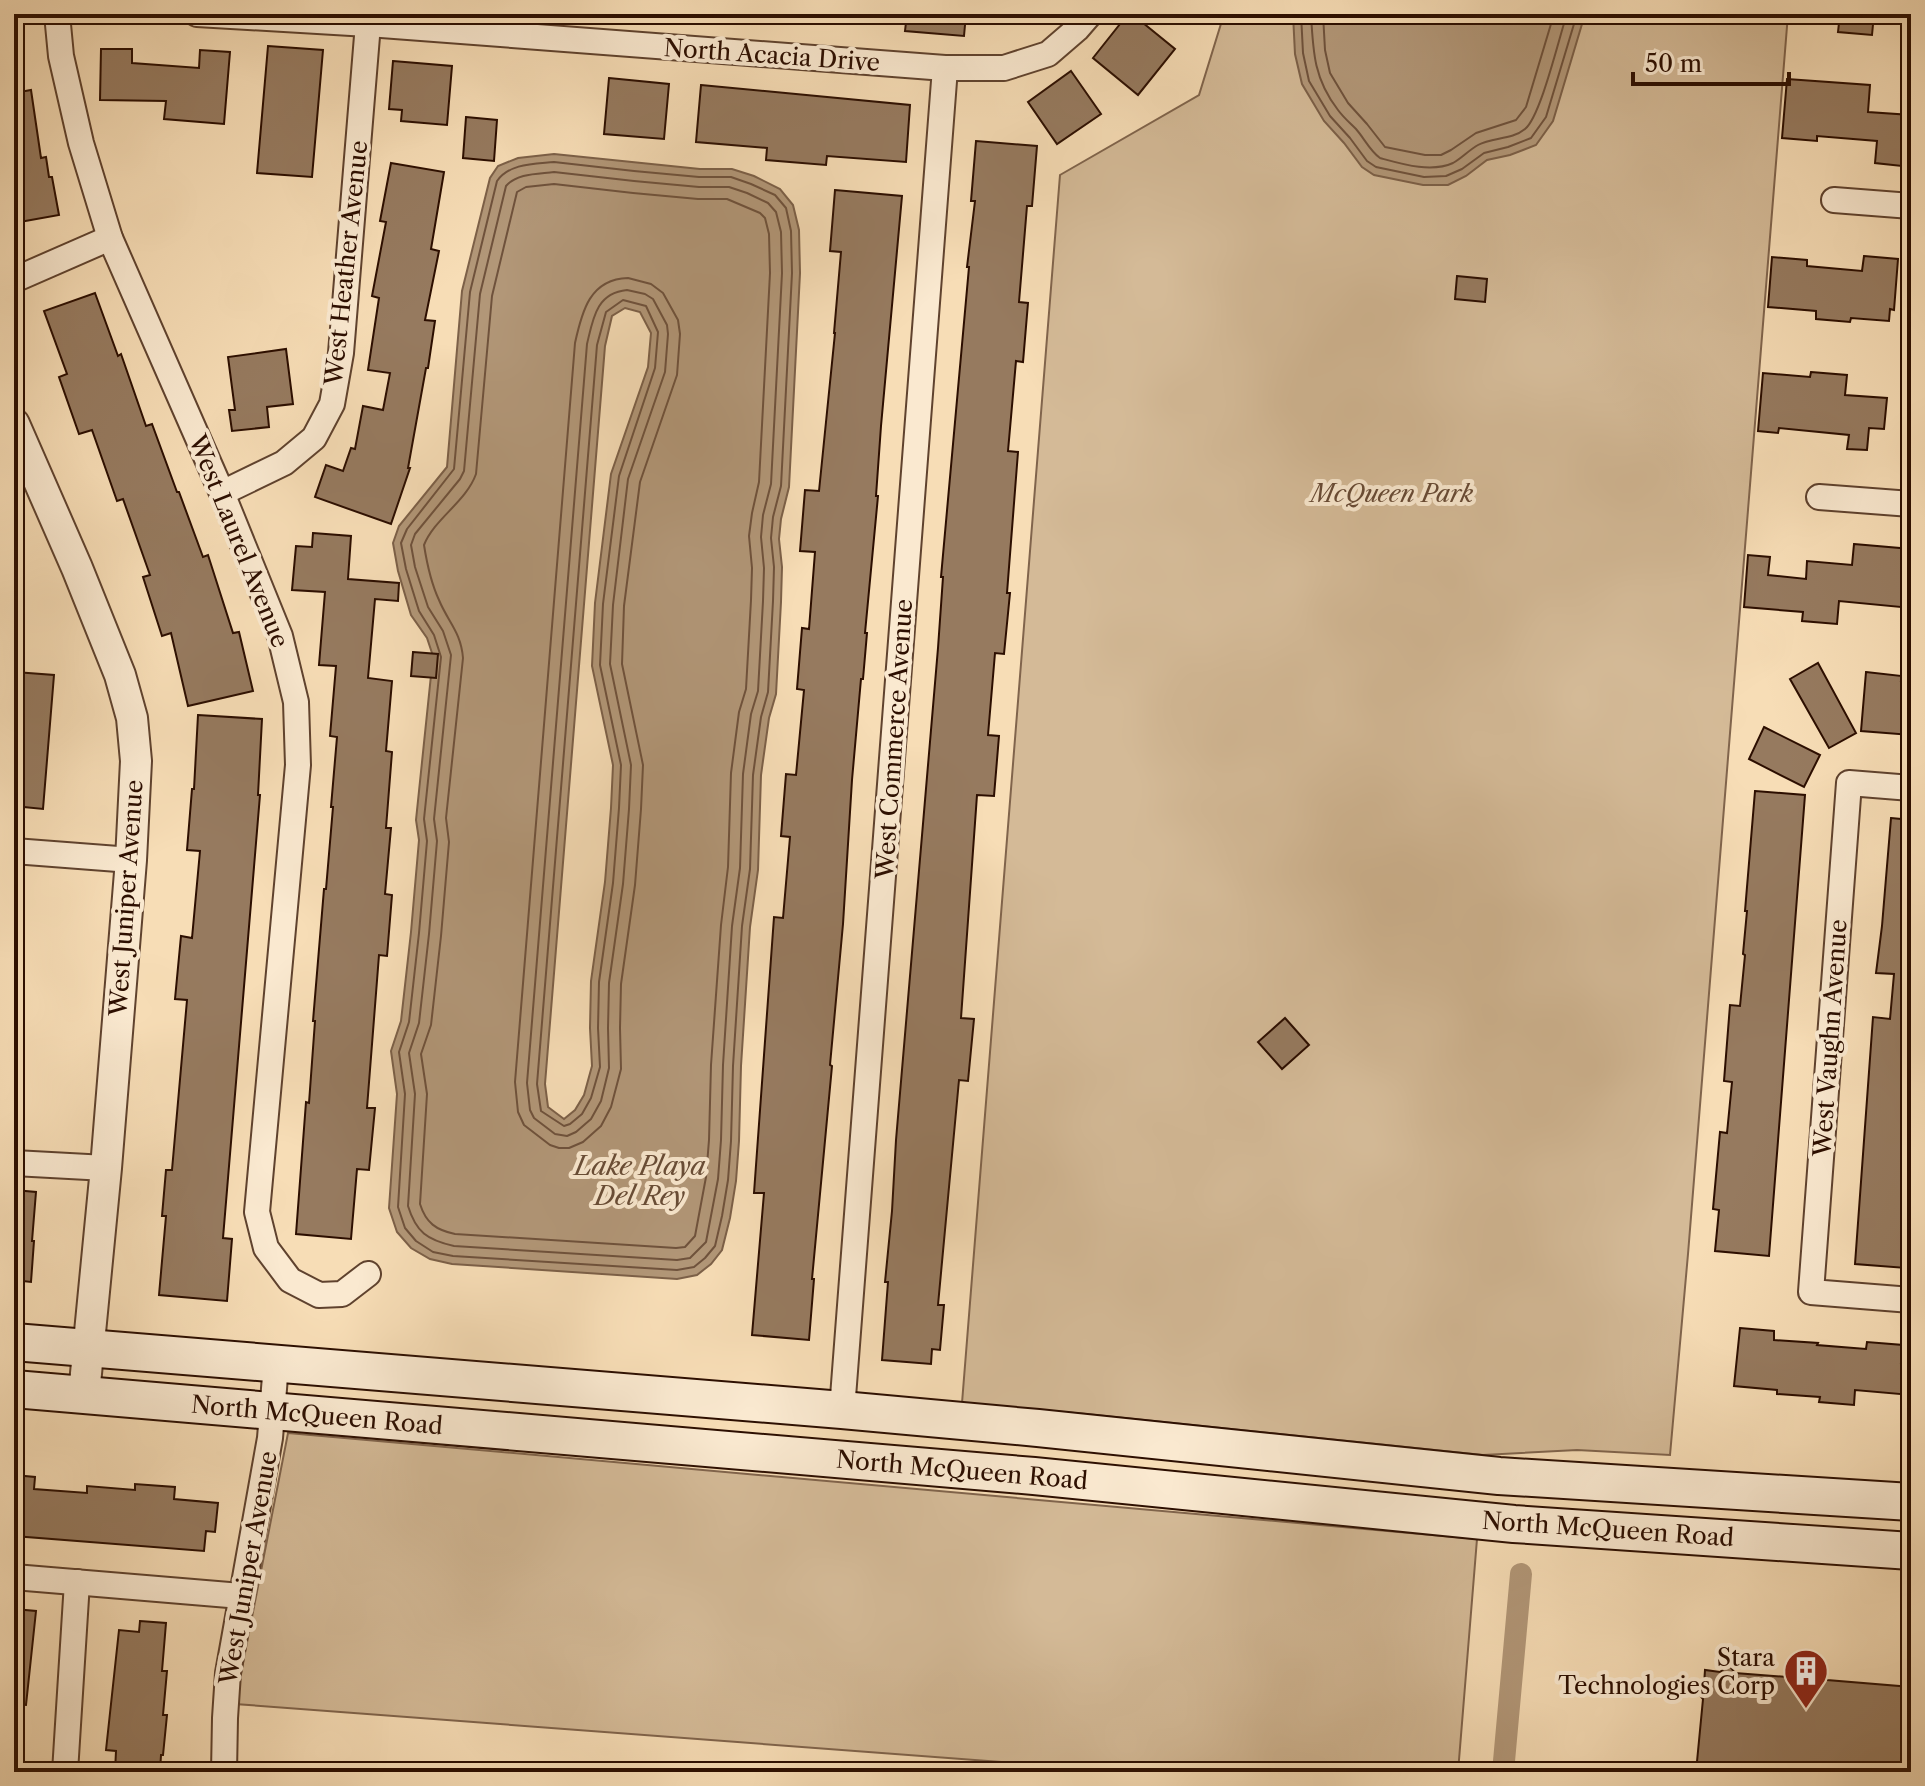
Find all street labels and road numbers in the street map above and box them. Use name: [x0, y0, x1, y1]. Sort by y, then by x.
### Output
street label: North Acacia Drive: [663, 33, 881, 77]
street label: West Heather Avenue: [319, 139, 373, 388]
street label: West Laurel Avenue: [183, 429, 295, 652]
street label: West Commerce Avenue: [870, 598, 918, 881]
street label: West Juniper Avenue: [103, 779, 149, 1018]
street label: West Vaughn Avenue: [1807, 918, 1853, 1159]
street label: North McQueen Road: [190, 1390, 444, 1440]
street label: North McQueen Road: [835, 1445, 1089, 1495]
street label: West Juniper Avenue: [213, 1449, 283, 1688]
street label: North McQueen Road: [1481, 1506, 1735, 1552]

